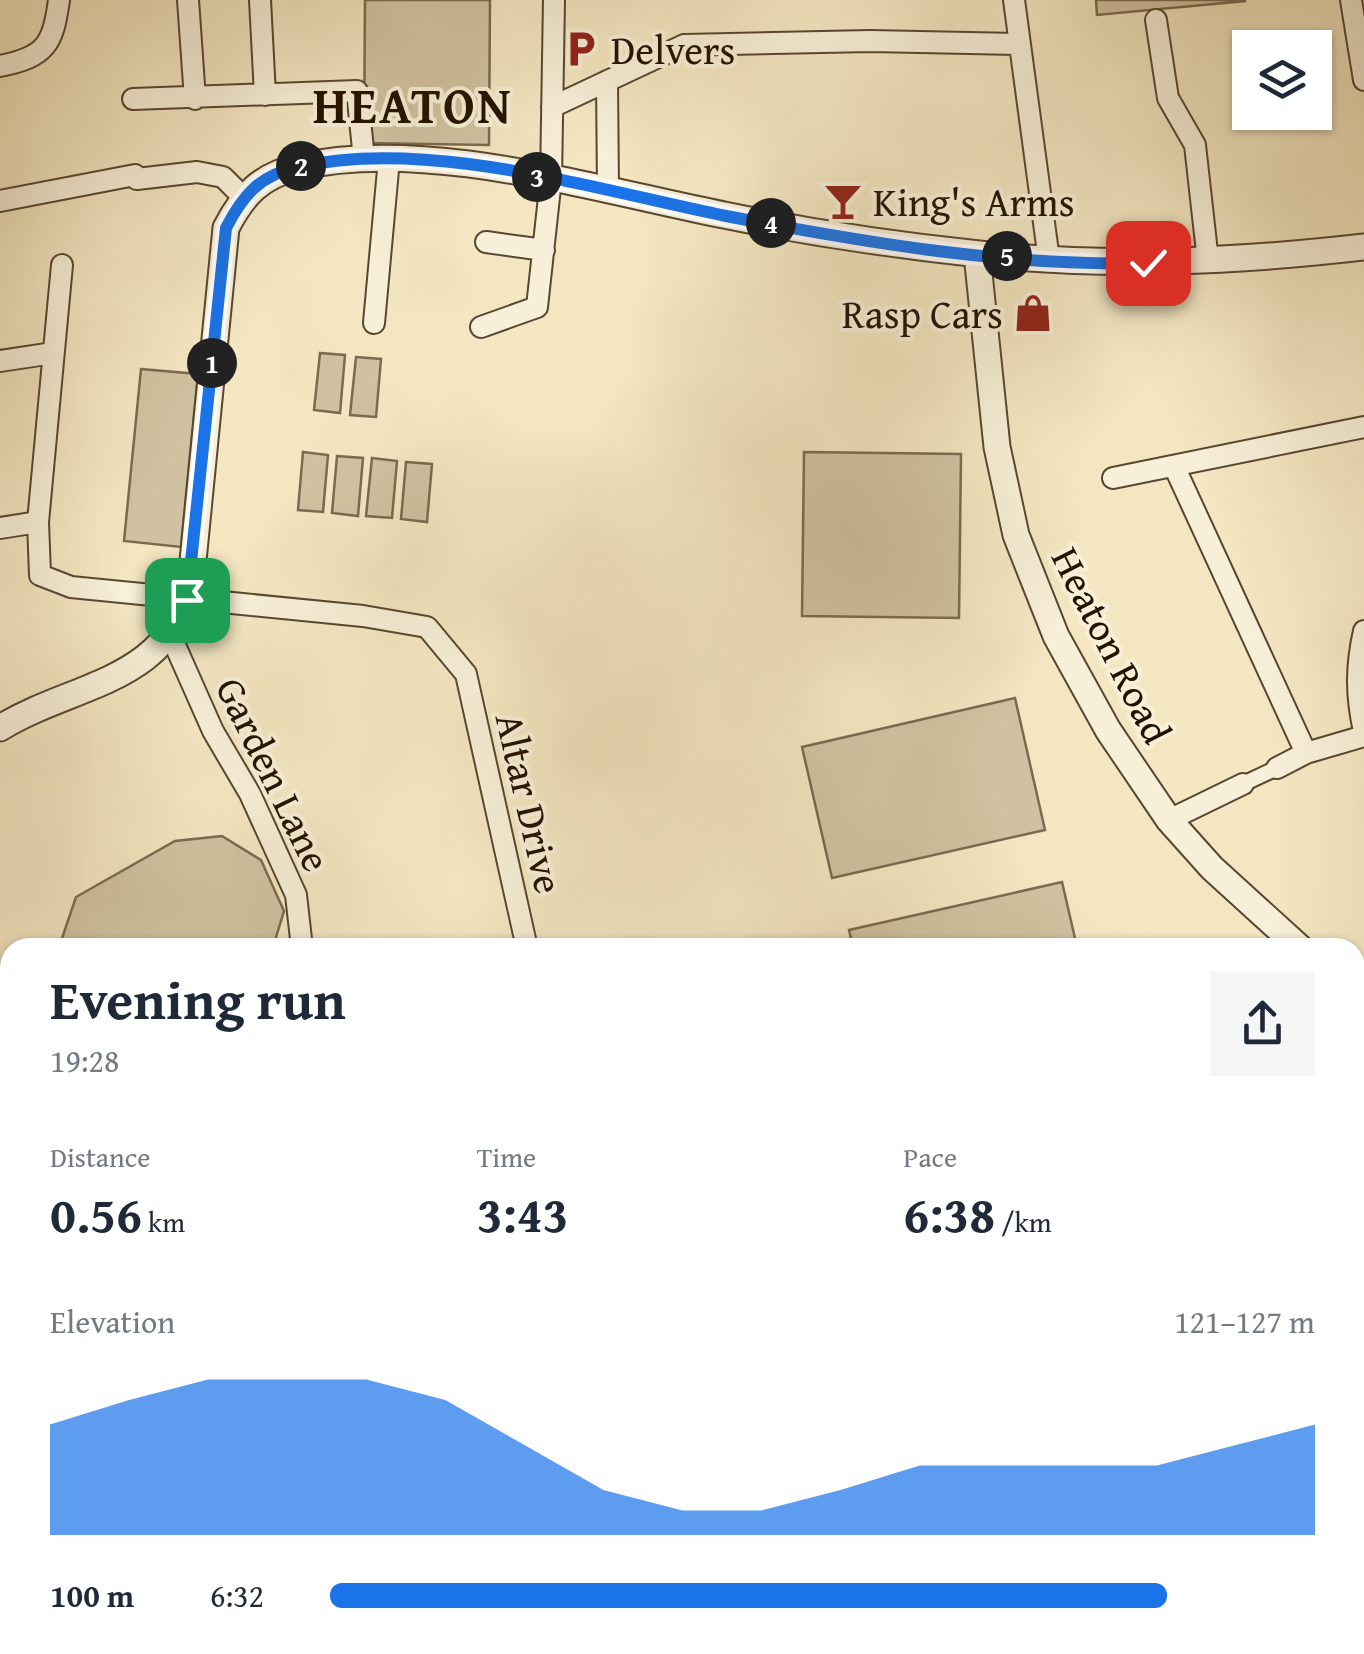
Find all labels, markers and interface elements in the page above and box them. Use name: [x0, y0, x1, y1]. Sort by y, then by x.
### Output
place label: Delvers: [611, 20, 735, 79]
parking icon: Delvers: [560, 28, 602, 70]
map controls: [1232, 30, 1332, 130]
button: layers: [1232, 30, 1332, 130]
district label: HEATON: [313, 68, 513, 141]
pin: 2: [276, 141, 326, 191]
text: 2: [294, 145, 308, 186]
pin: 3: [512, 152, 562, 202]
text: 3: [530, 156, 544, 197]
place label: King's Arms: [873, 172, 1075, 231]
bar icon: King's Arms: [822, 180, 864, 222]
pin: 4: [746, 198, 796, 248]
text: 4: [764, 202, 778, 243]
pin: [1106, 221, 1191, 306]
pin: 5: [982, 231, 1032, 281]
text: 5: [1000, 235, 1014, 276]
icon: check: [1121, 236, 1176, 291]
place label: Rasp Cars: [842, 284, 1003, 343]
shop icon: Rasp Cars: [1012, 292, 1054, 334]
pin: 1: [187, 338, 237, 388]
text: 1: [205, 342, 219, 383]
street label: Heaton Road: [1037, 536, 1187, 754]
pin: [145, 558, 230, 643]
icon: arrive: [160, 573, 215, 628]
street label: Garden Lane: [202, 667, 346, 881]
street label: Altar Drive: [481, 707, 579, 899]
text: Evening run: [50, 959, 346, 1039]
button: share: [1210, 971, 1315, 1076]
text: 19:28: [50, 1037, 119, 1084]
text: Distance: [50, 1136, 150, 1177]
text: Time: [477, 1136, 536, 1177]
text: Pace: [903, 1136, 957, 1177]
text: 0.56: [50, 1177, 142, 1250]
text: 3:43: [477, 1177, 569, 1250]
text: 6:38: [903, 1177, 995, 1250]
text: km: [142, 1201, 185, 1242]
text: /km: [995, 1201, 1052, 1242]
text: Elevation: [50, 1298, 175, 1345]
text: 121–127 m: [1174, 1298, 1315, 1345]
text: 100 m: [50, 1572, 134, 1619]
text: 6:32: [210, 1572, 264, 1619]

